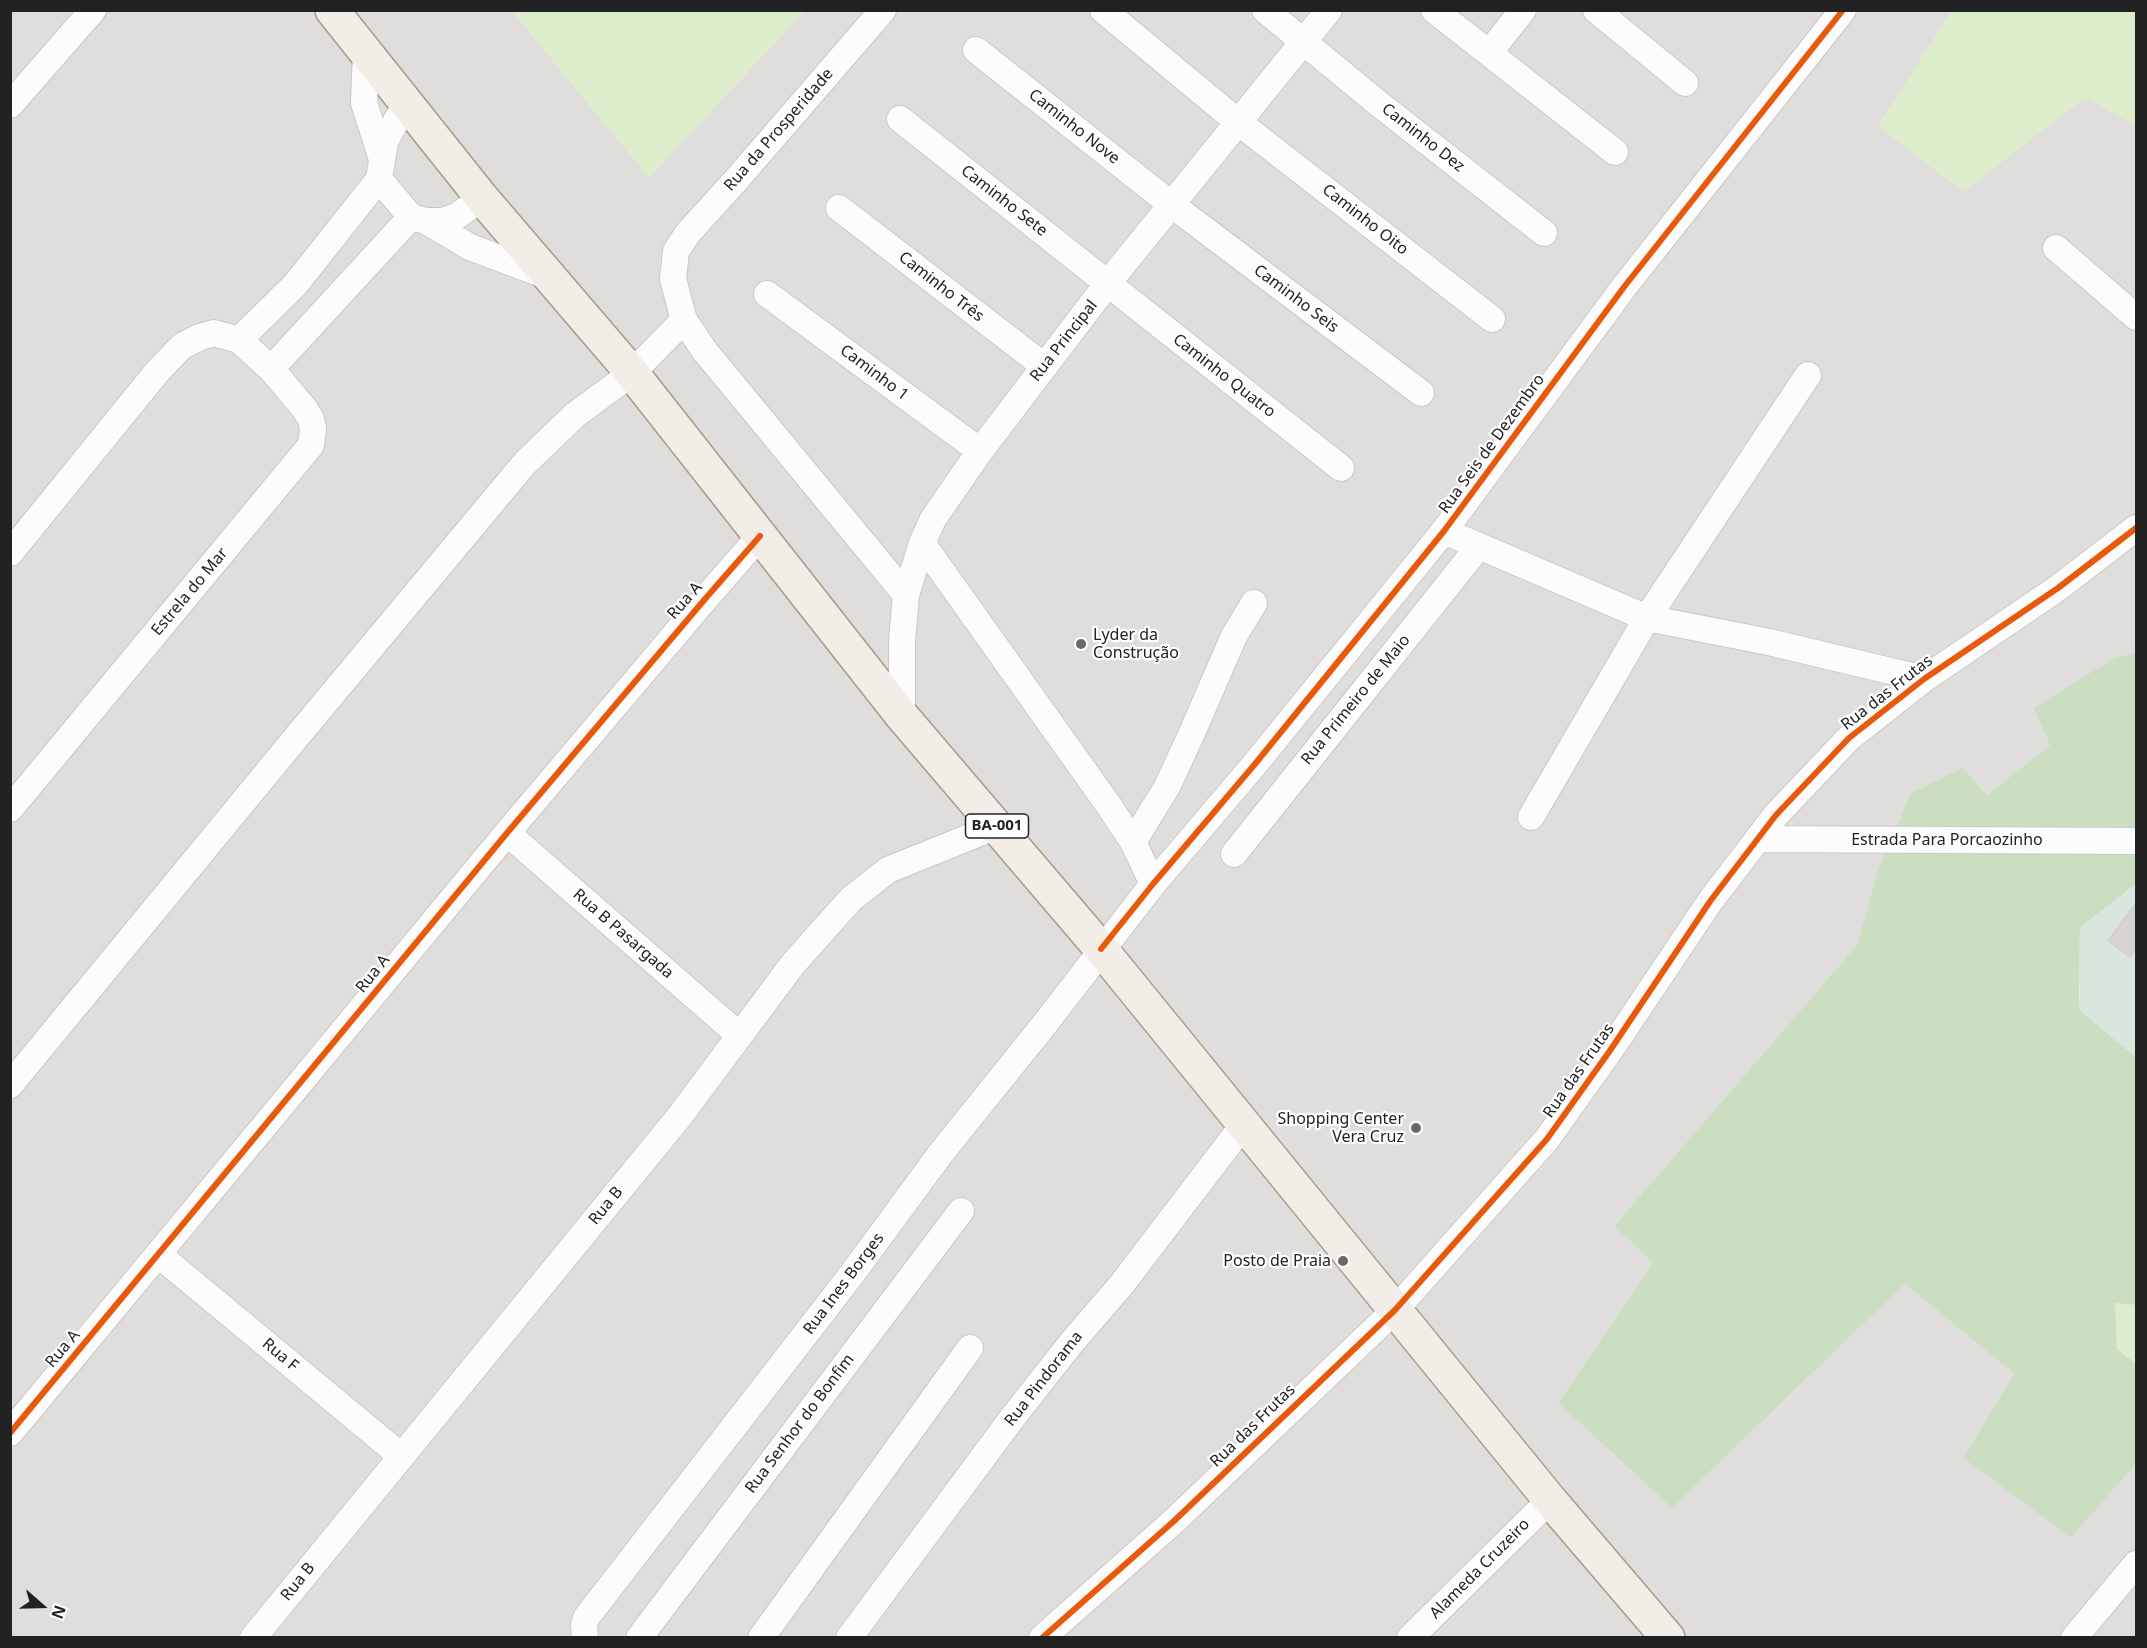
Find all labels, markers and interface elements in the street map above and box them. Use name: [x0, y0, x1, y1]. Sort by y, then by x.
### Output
street label: Rua da Prosperidade: [720, 65, 838, 195]
street label: Caminho Nove: [1025, 85, 1123, 169]
street label: Caminho Dez: [1378, 100, 1468, 176]
street label: Caminho Sete: [957, 161, 1051, 241]
street label: Caminho Oito: [1318, 180, 1412, 260]
street label: Caminho Três: [895, 248, 987, 326]
street label: Caminho Seis: [1250, 261, 1342, 337]
street label: Rua Principal: [1026, 296, 1102, 386]
street label: Caminho Quatro: [1169, 330, 1279, 422]
street label: Caminho 1: [836, 341, 912, 405]
street label: Rua Seis de Dezembro: [1435, 371, 1549, 517]
street label: Estrela do Mar: [148, 544, 232, 640]
street label: Rua A: [664, 578, 706, 624]
place label: Lyder da Construção: [1093, 625, 1179, 663]
street label: Rua Primeiro de Maio: [1298, 631, 1414, 769]
marker: Lyder da Construção: [1074, 637, 1088, 651]
street label: Rua das Frutas: [1837, 651, 1937, 735]
road number: BA-001: [966, 814, 1028, 838]
street label: Estrada Para Porcaozinho: [1851, 830, 2043, 850]
street label: Rua B Pasargada: [569, 885, 677, 983]
street label: Rua A: [352, 951, 394, 997]
street label: Rua das Frutas: [1539, 1020, 1619, 1122]
place label: Shopping Center Vera Cruz: [1278, 1109, 1404, 1147]
marker: Shopping Center Vera Cruz: [1409, 1121, 1423, 1135]
street label: Rua B: [585, 1183, 627, 1229]
street label: Rua Ines Borges: [800, 1229, 888, 1339]
place label: Posto de Praia: [1223, 1251, 1331, 1271]
marker: Posto de Praia: [1336, 1254, 1350, 1268]
street label: Rua A: [42, 1326, 84, 1372]
street label: Rua Pindorama: [1001, 1328, 1087, 1430]
street label: Rua F: [258, 1334, 302, 1376]
street label: Rua Senhor do Bonfim: [741, 1351, 859, 1497]
street label: Rua das Frutas: [1206, 1381, 1300, 1471]
street label: Alameda Cruzeiro: [1426, 1515, 1534, 1623]
street label: Rua B: [277, 1559, 319, 1605]
north arrow: [12, 1576, 72, 1636]
text: N: [46, 1602, 71, 1622]

